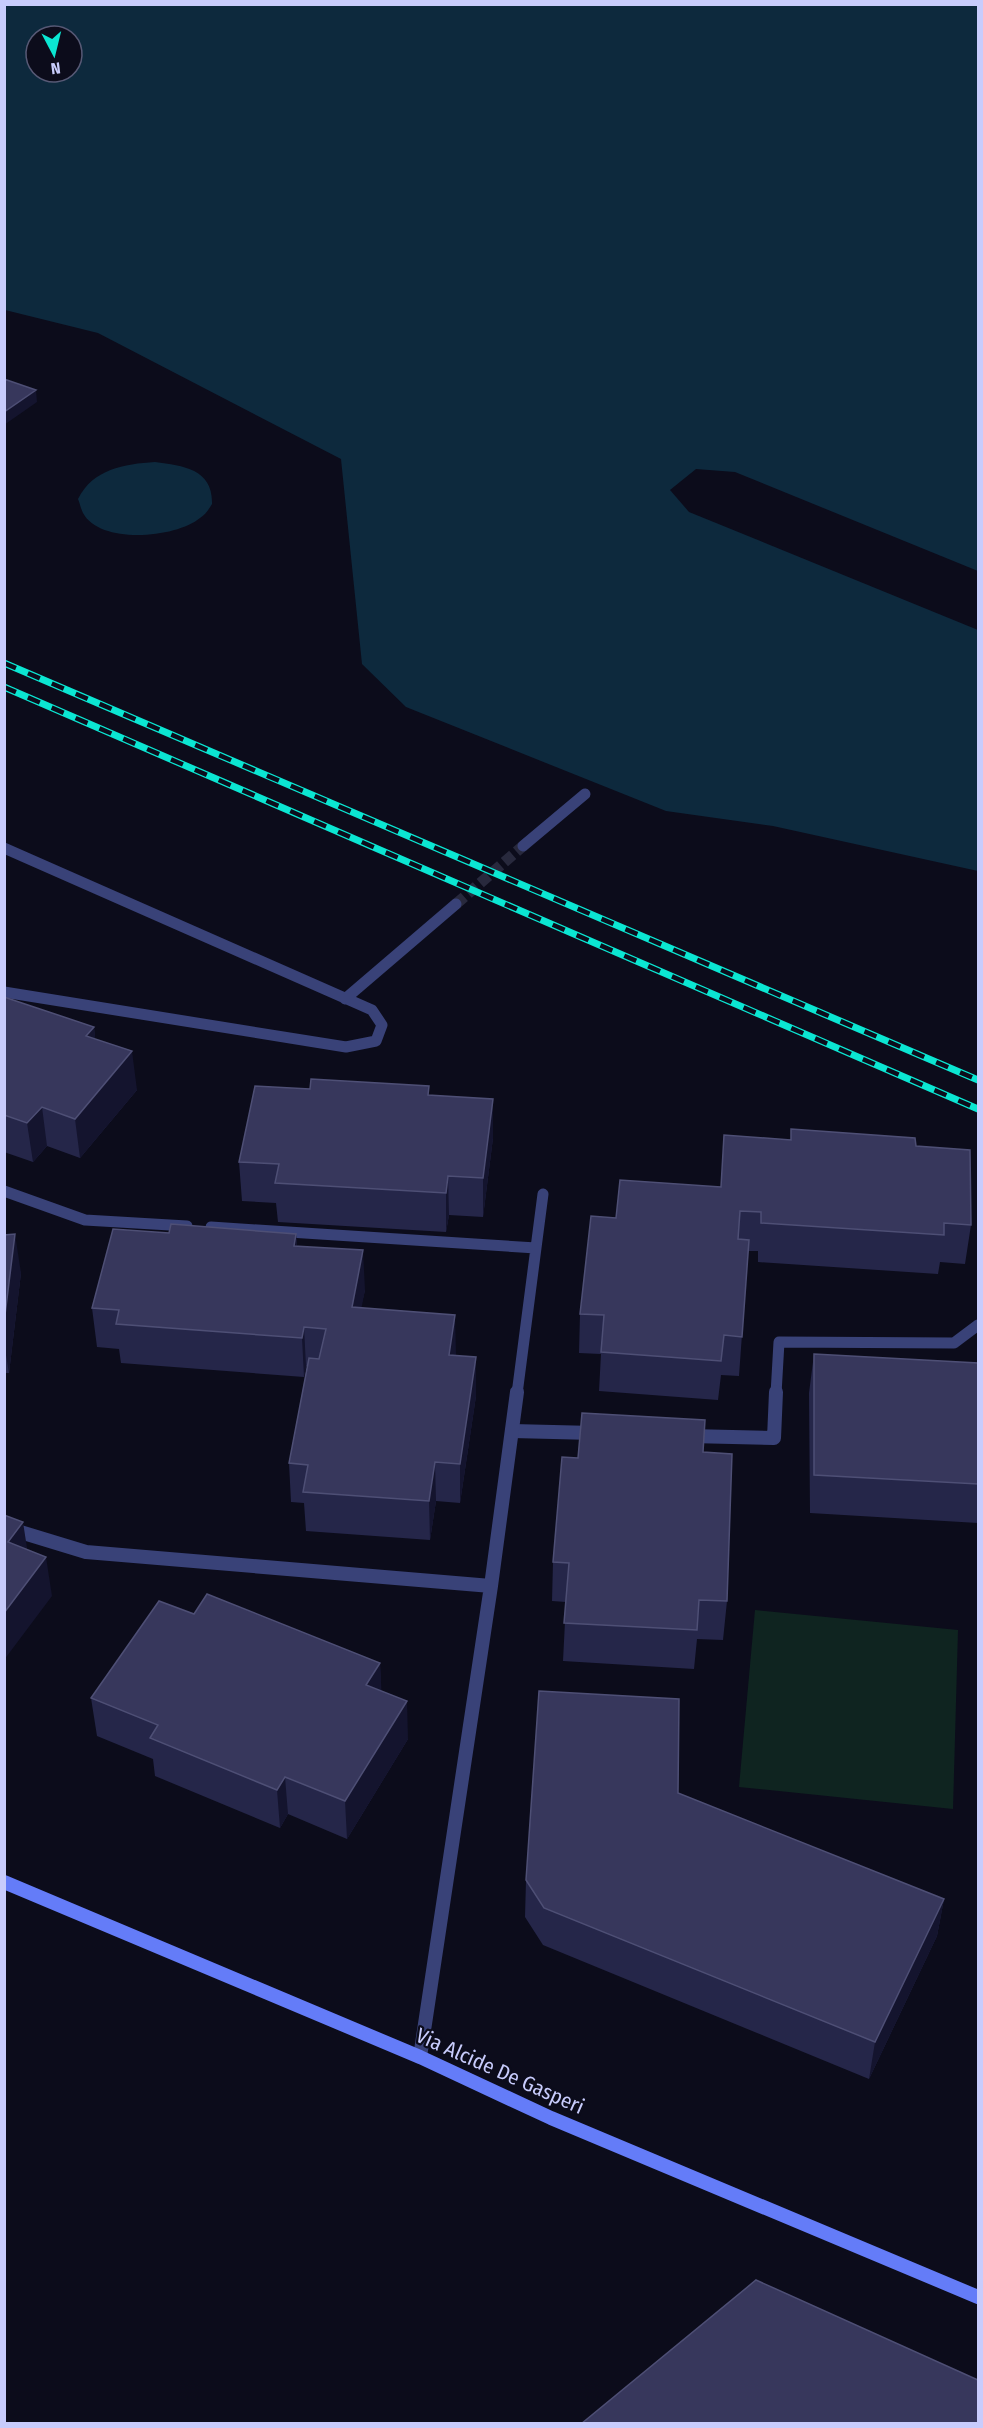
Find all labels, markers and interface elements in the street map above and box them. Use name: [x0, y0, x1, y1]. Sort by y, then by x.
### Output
north arrow: [24, 24, 84, 84]
text: N: [50, 58, 62, 78]
street label: Via Alcide De Gasperi: [412, 2022, 588, 2120]

